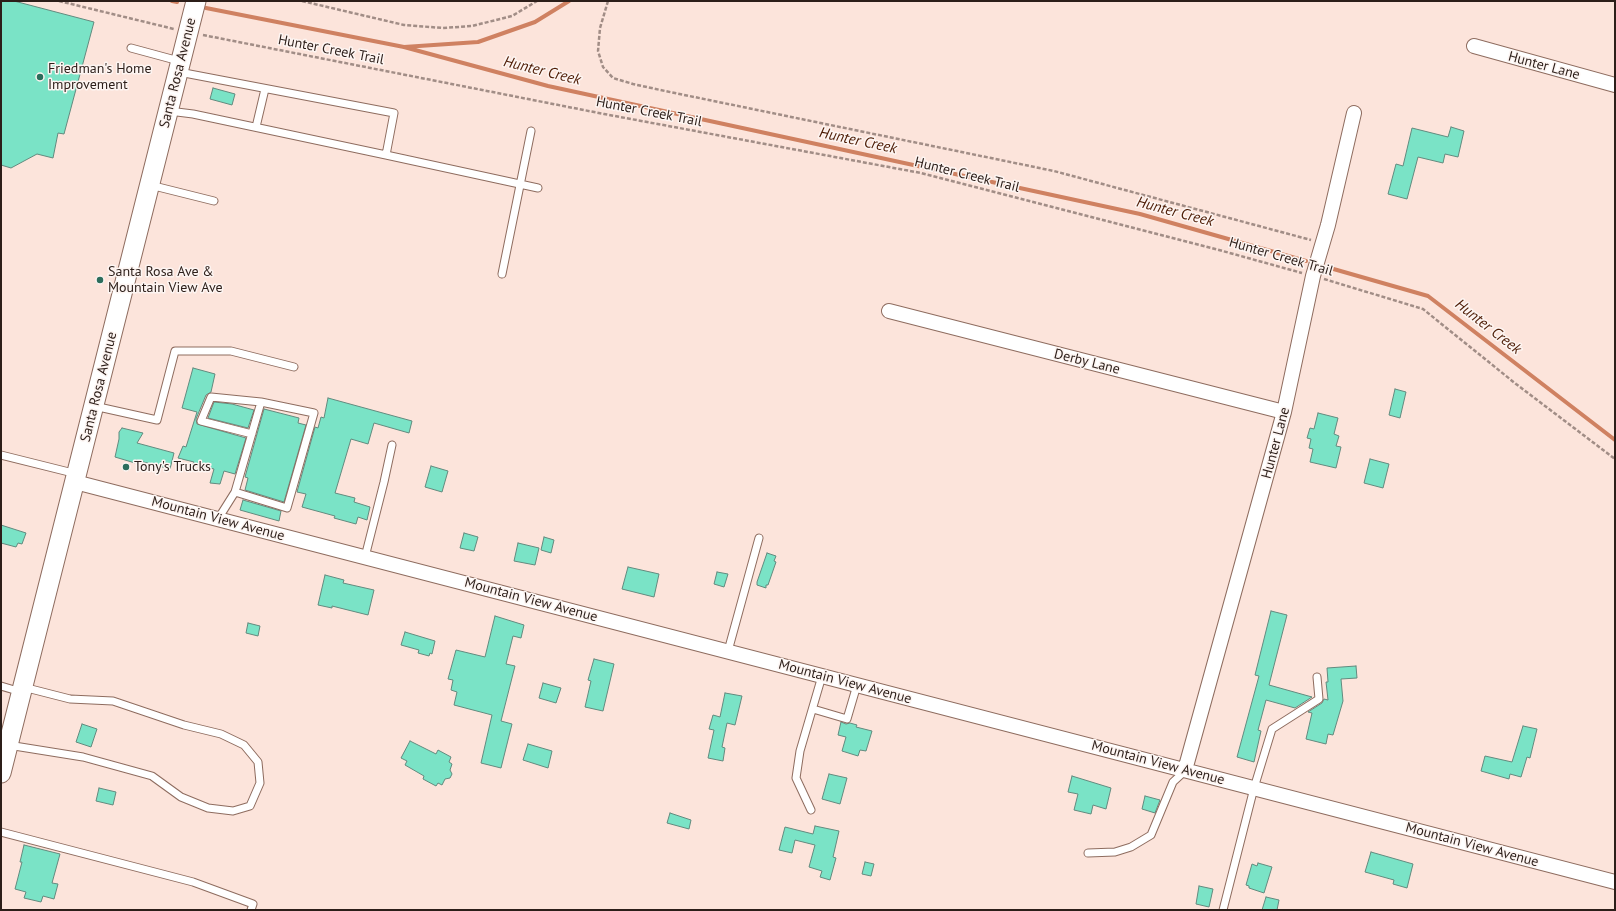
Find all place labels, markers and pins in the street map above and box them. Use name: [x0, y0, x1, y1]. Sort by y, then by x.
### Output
place label: Friedman's Home Improvement: [48, 61, 152, 94]
marker: Friedman's Home Improvement: [35, 72, 45, 82]
place label: Santa Rosa Ave & Mountain View Ave: [108, 264, 223, 296]
marker: Santa Rosa Ave & Mountain View Ave: [95, 275, 105, 285]
place label: Tony's Trucks: [134, 459, 211, 475]
marker: Tony's Trucks: [121, 462, 131, 472]

